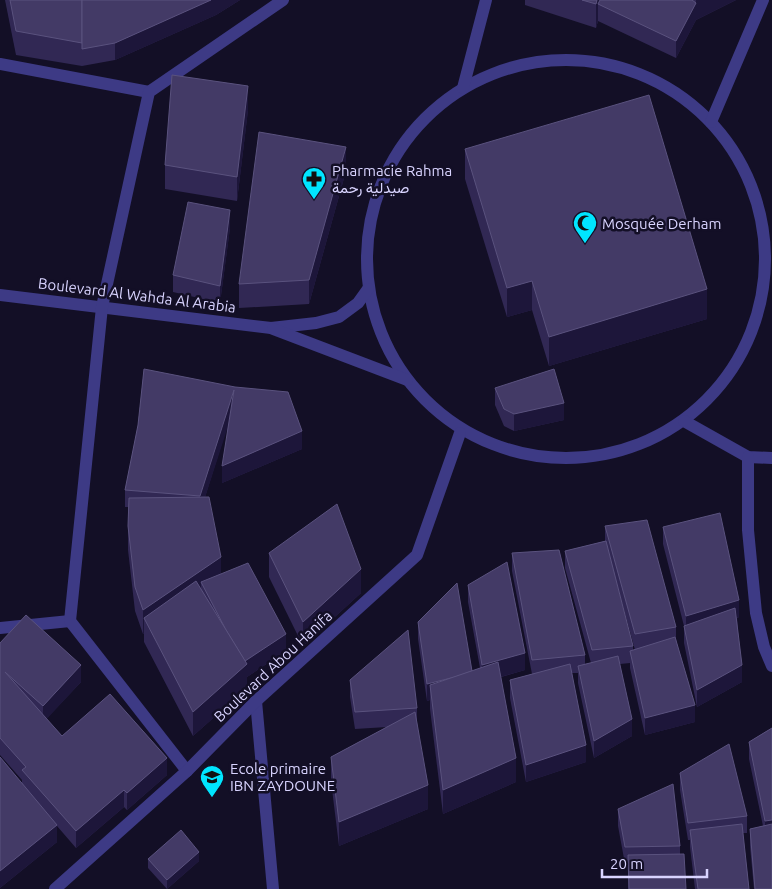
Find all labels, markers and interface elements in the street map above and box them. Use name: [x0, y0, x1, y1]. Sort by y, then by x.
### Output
place label: Pharmacie Rahma صيدلية رحمة: [332, 162, 452, 197]
pharmacy icon: Pharmacie Rahma صيدلية رحمة: [301, 166, 327, 200]
mosque icon: Mosquée Derham: [572, 210, 598, 244]
place label: Mosquée Derham: [602, 215, 721, 232]
street label: Boulevard Al Wahda Al Arabia: [37, 274, 237, 316]
street label: Boulevard Abou Hanifa: [211, 607, 335, 725]
place label: Ecole primaire IBN ZAYDOUNE: [230, 760, 335, 794]
school or university icon: Ecole primaire IBN ZAYDOUNE: [199, 764, 225, 798]
scale bar: [602, 846, 707, 878]
text: 20 m: [610, 855, 643, 872]

